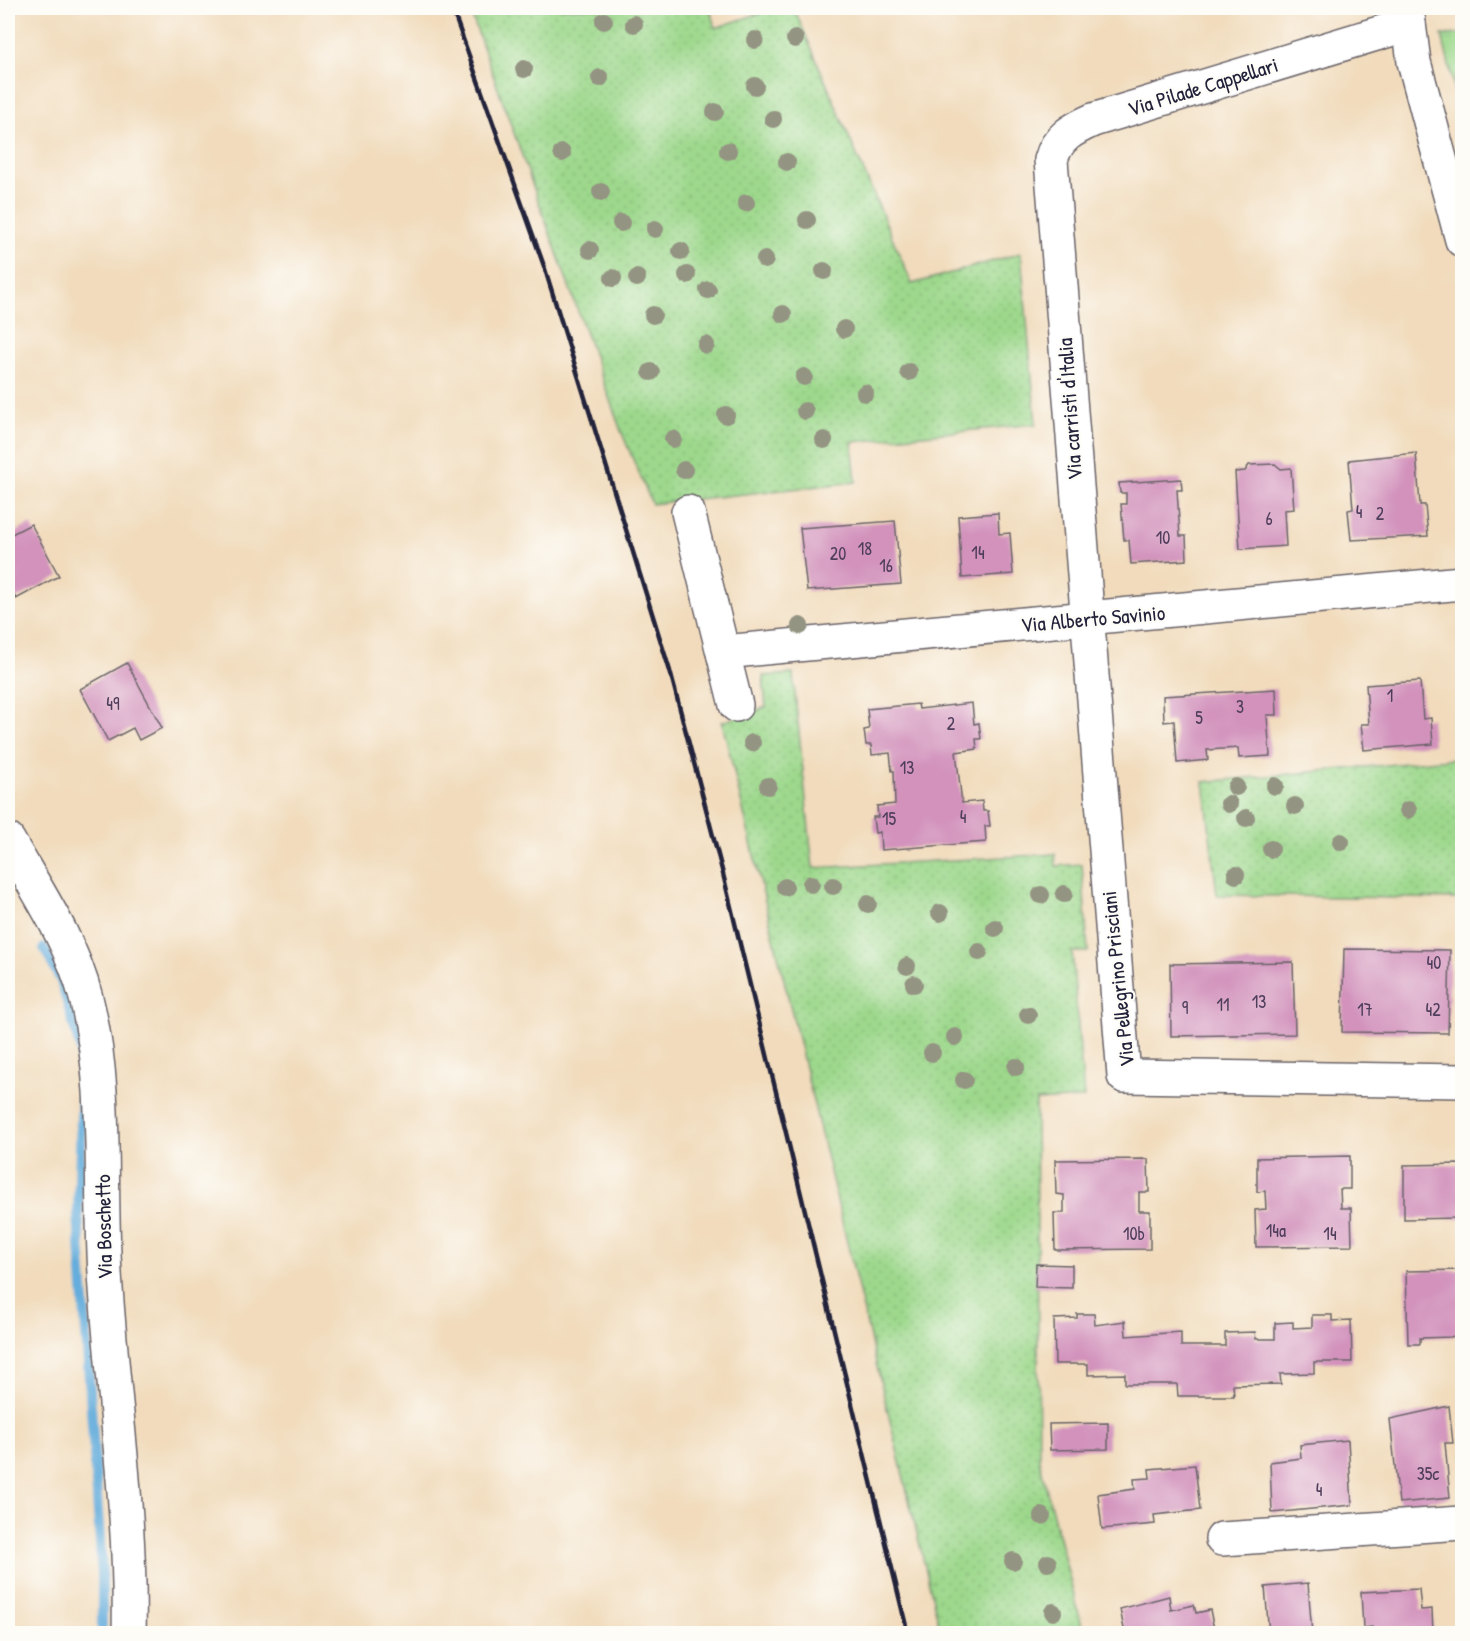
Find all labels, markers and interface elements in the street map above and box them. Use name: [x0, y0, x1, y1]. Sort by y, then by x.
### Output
street label: Via Pilade Cappellari: [1124, 50, 1282, 123]
street label: Via carristi d'Italia: [1050, 337, 1089, 481]
house number: 4: [1356, 499, 1363, 524]
house number: 2: [1376, 501, 1385, 526]
house number: 6: [1265, 506, 1273, 531]
house number: 10: [1156, 525, 1170, 550]
house number: 18: [858, 536, 872, 561]
house number: 14: [971, 540, 985, 565]
house number: 20: [830, 541, 846, 566]
house number: 16: [879, 553, 893, 578]
street label: Via Alberto Savinio: [1020, 598, 1166, 639]
house number: 1: [1387, 683, 1393, 708]
house number: 49: [106, 691, 120, 716]
house number: 3: [1236, 694, 1244, 719]
house number: 5: [1195, 705, 1203, 730]
house number: 2: [947, 711, 956, 736]
house number: 13: [900, 755, 914, 780]
house number: 4: [960, 804, 967, 829]
house number: 15: [882, 806, 896, 831]
street label: Via Pellegrino Prisciani: [1094, 890, 1141, 1068]
house number: 40: [1427, 950, 1441, 975]
house number: 13: [1252, 989, 1266, 1014]
house number: 11: [1216, 992, 1230, 1017]
house number: 9: [1182, 995, 1189, 1020]
house number: 17: [1357, 997, 1373, 1022]
house number: 42: [1425, 997, 1441, 1022]
street label: Via Boschetto: [88, 1174, 119, 1280]
house number: 14a: [1266, 1218, 1286, 1243]
house number: 10b: [1123, 1221, 1145, 1246]
house number: 14: [1323, 1221, 1337, 1246]
house number: 35c: [1417, 1461, 1439, 1486]
house number: 4: [1316, 1477, 1323, 1502]

